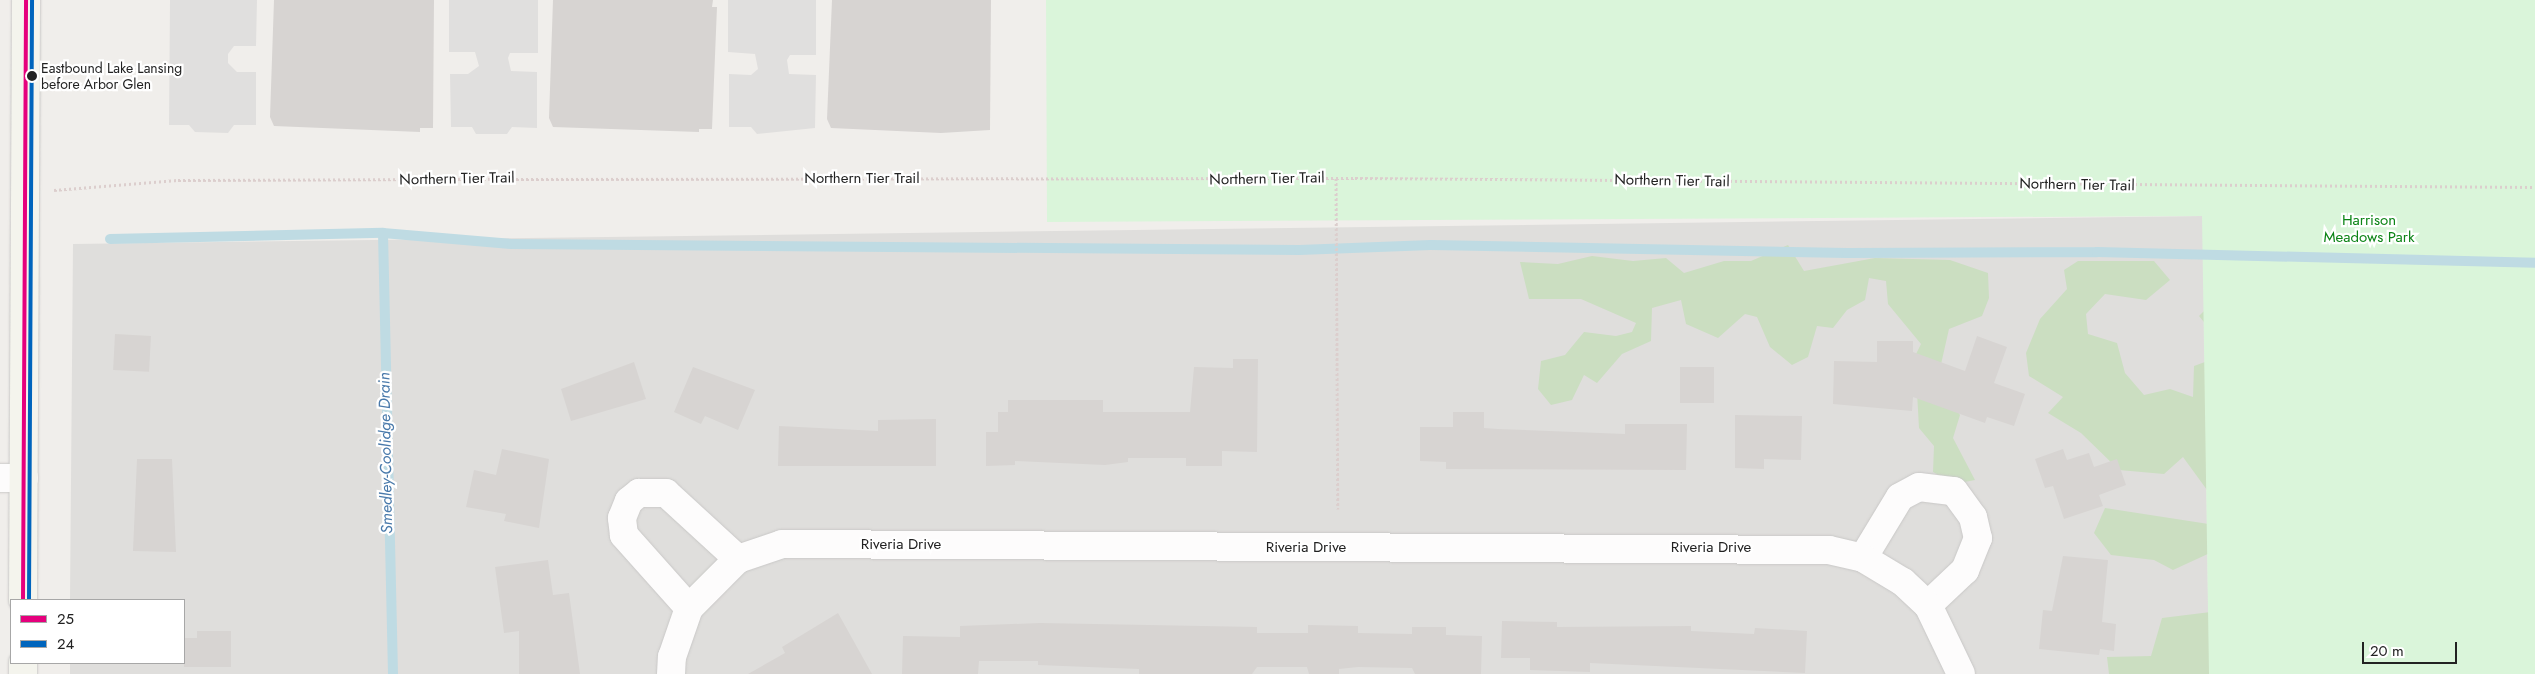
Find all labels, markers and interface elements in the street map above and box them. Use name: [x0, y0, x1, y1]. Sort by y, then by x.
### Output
place label: Eastbound Lake Lansing before Arbor Glen: [41, 60, 182, 92]
marker: Eastbound Lake Lansing before Arbor Glen: [27, 71, 37, 81]
street label: Northern Tier Trail: [399, 169, 515, 189]
street label: Northern Tier Trail: [1209, 169, 1325, 189]
street label: Northern Tier Trail: [804, 170, 920, 188]
street label: Northern Tier Trail: [1614, 171, 1730, 191]
street label: Northern Tier Trail: [2019, 175, 2135, 195]
park label: Harrison Meadows Park: [2323, 211, 2415, 246]
water label: Smedley-Coolidge Drain: [375, 372, 397, 534]
street label: Riveria Drive: [861, 536, 941, 554]
street label: Riveria Drive: [1266, 539, 1346, 557]
street label: Riveria Drive: [1671, 539, 1751, 557]
legend: [10, 599, 185, 664]
text: 25: [57, 608, 74, 630]
scale bar: [2365, 632, 2460, 664]
text: 24: [57, 633, 74, 655]
text: 20 m: [2370, 640, 2404, 662]

